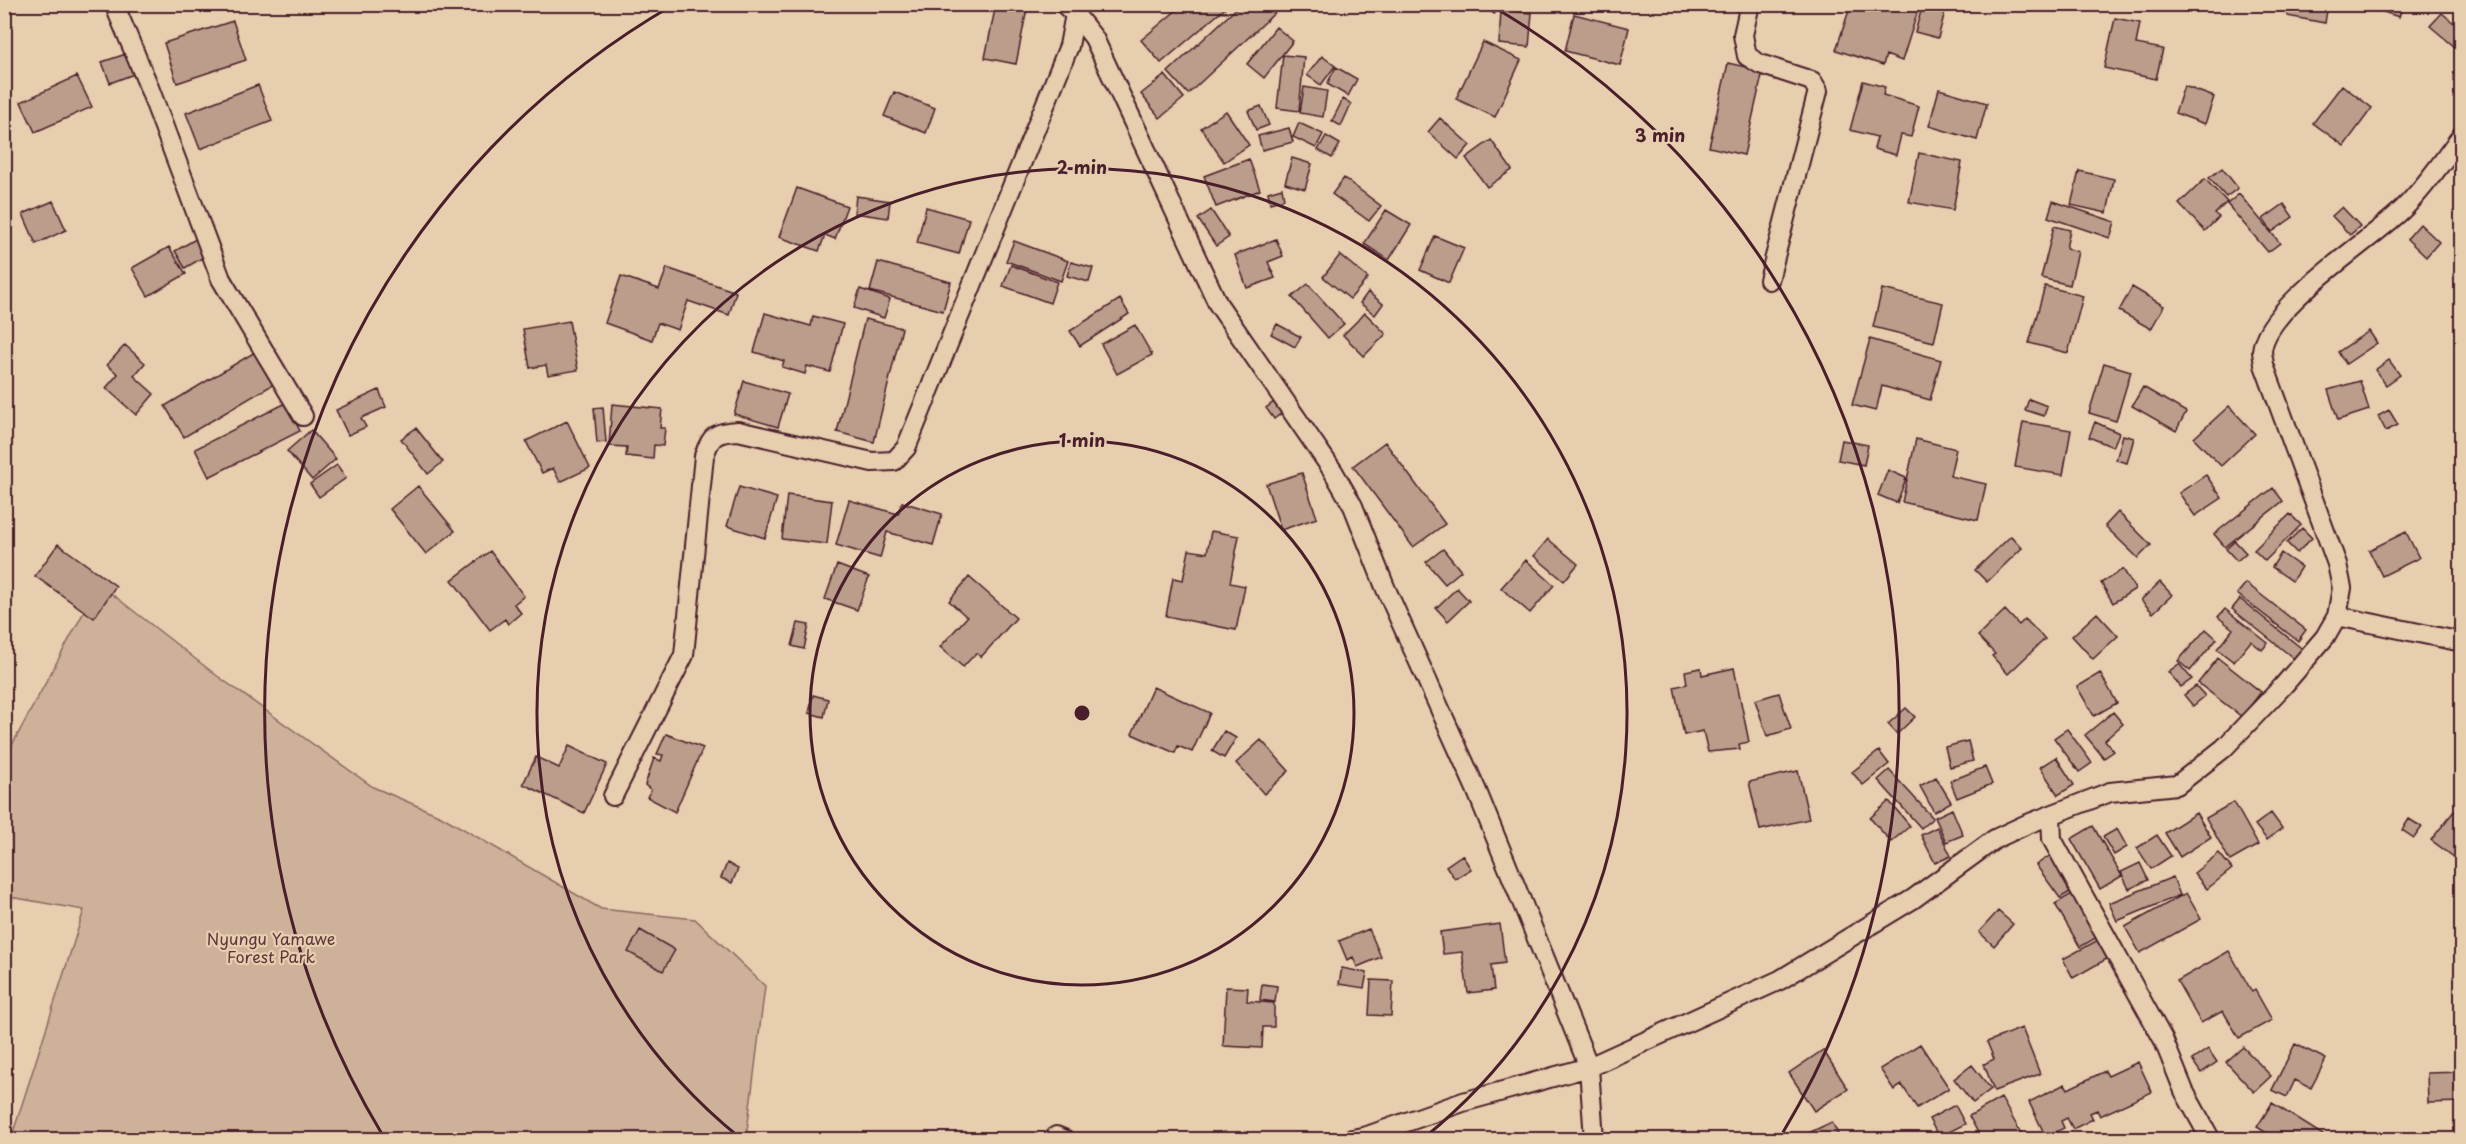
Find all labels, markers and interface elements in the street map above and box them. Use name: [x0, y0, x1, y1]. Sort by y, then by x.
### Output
text: 3 min: [1635, 121, 1685, 148]
text: 2 min: [1057, 153, 1107, 180]
text: 1 min: [1059, 426, 1105, 453]
centre of rings: [1072, 703, 1092, 723]
park label: Nyungu Yamawe Forest Park: [207, 926, 335, 968]

